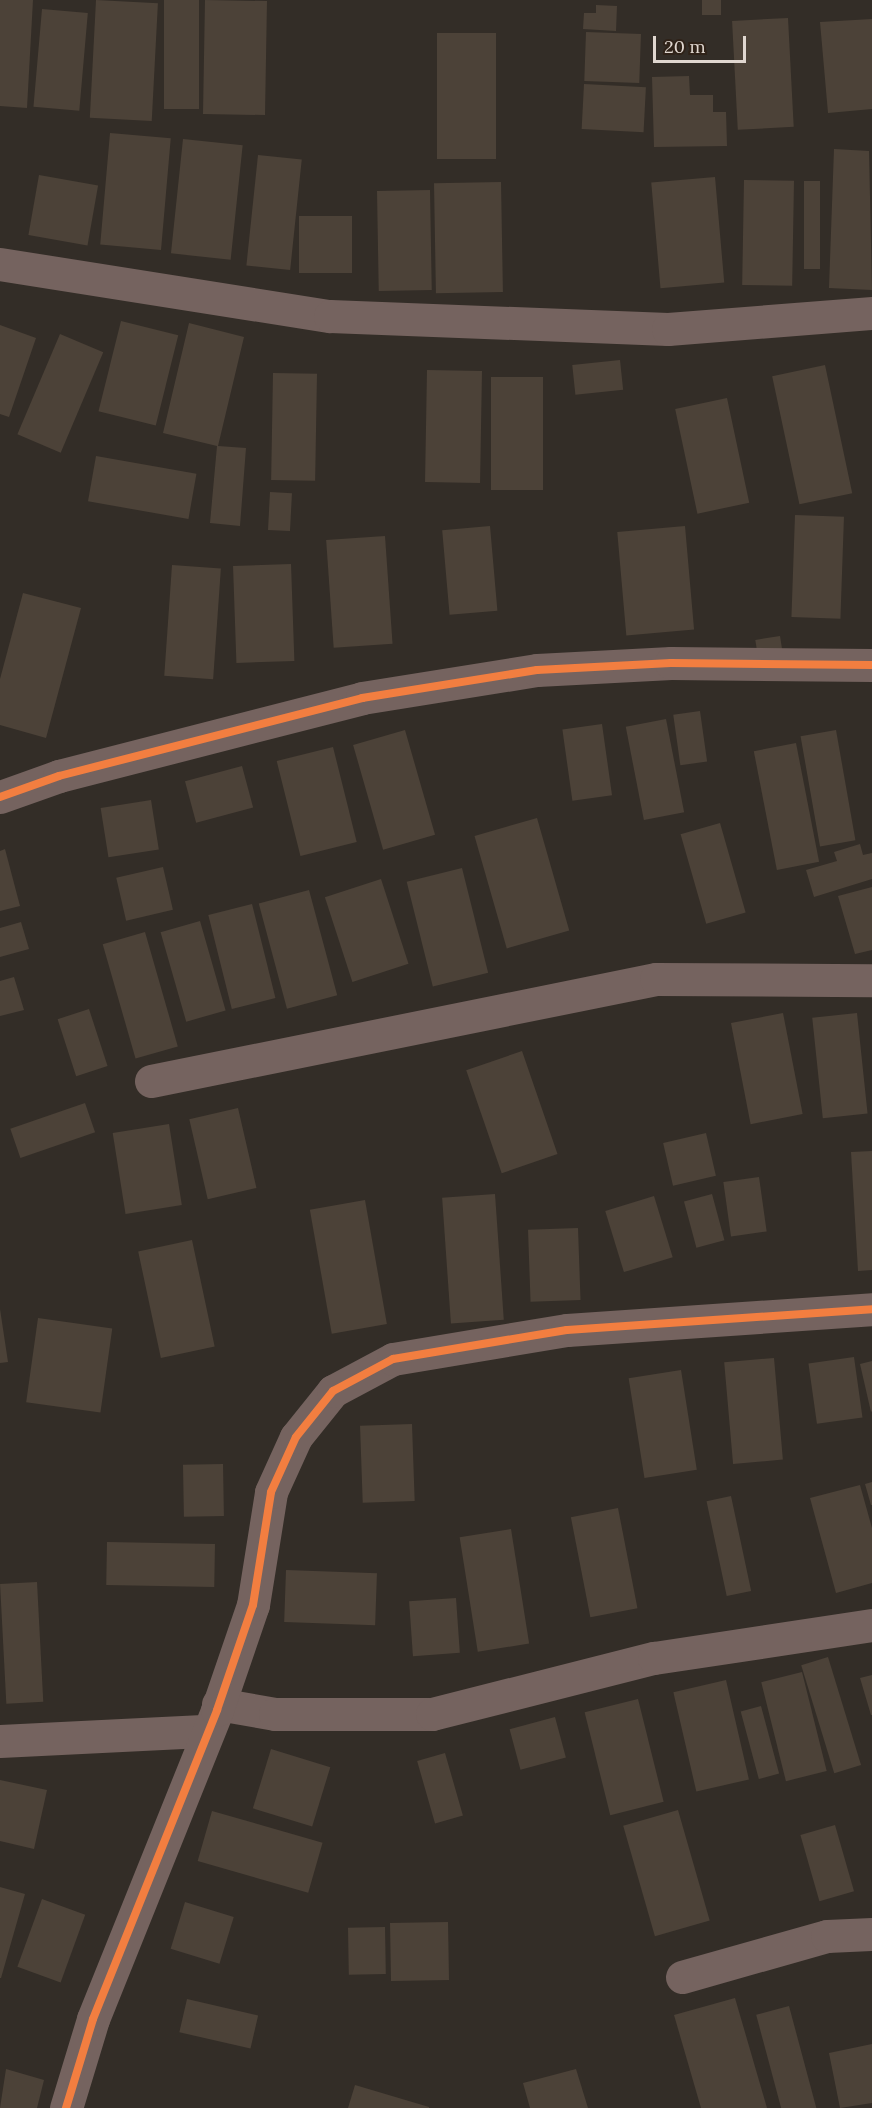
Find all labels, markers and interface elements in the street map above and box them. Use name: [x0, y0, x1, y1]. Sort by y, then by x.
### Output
scale bar: [656, 24, 749, 62]
text: 20 m: [664, 35, 706, 58]

